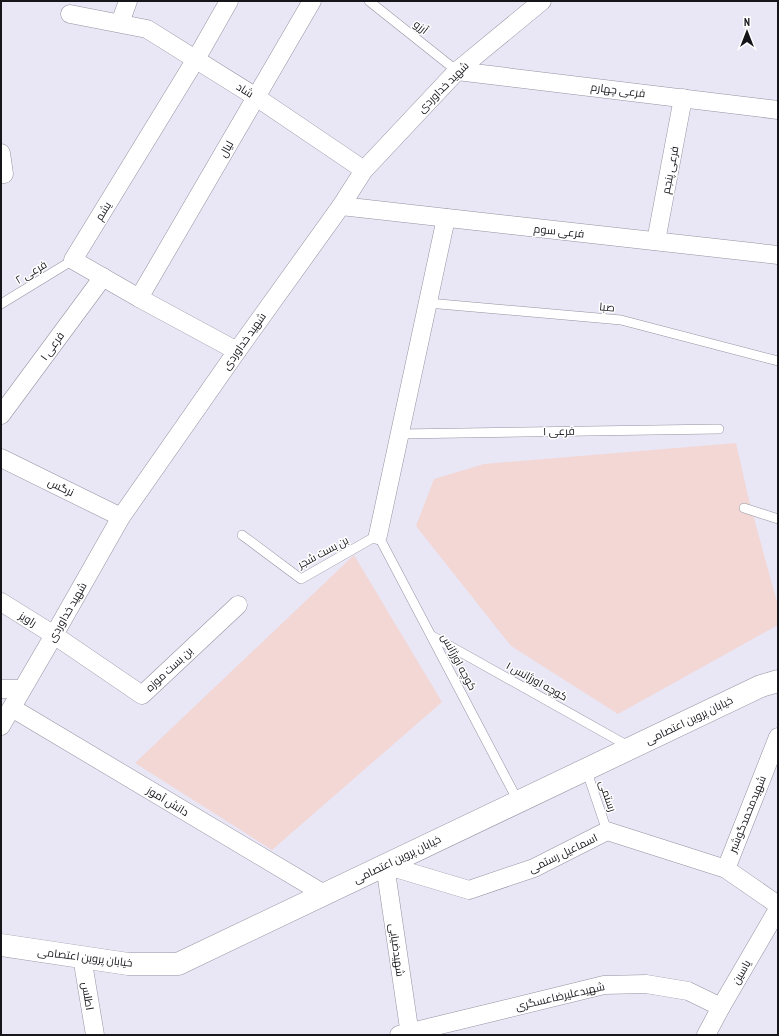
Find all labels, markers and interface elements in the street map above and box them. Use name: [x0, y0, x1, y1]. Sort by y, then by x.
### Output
north arrow: [727, 12, 767, 52]
text: N: [744, 15, 750, 29]
street label: آرزو: [411, 17, 431, 37]
street label: شهید خداوردی: [414, 58, 472, 116]
street label: شاد: [234, 79, 256, 101]
street label: فرعی چهارم: [590, 80, 646, 101]
street label: لیال: [216, 138, 236, 160]
street label: فرعی پنجم: [658, 145, 682, 195]
street label: یشم: [92, 199, 115, 224]
street label: فرعی سوم: [533, 221, 585, 242]
street label: فرعی ۲: [13, 257, 49, 287]
street label: صبا: [599, 299, 615, 315]
street label: شهید خداوردی: [219, 310, 269, 372]
street label: فرعی ۱: [37, 329, 67, 363]
street label: فرعی ۱: [543, 424, 575, 438]
street label: نرگس: [46, 475, 76, 499]
street label: بن بست شجر: [294, 533, 351, 572]
street label: شهید خداوردی: [44, 580, 90, 644]
street label: راویز: [16, 608, 39, 630]
street label: کوچه اورژانس: [438, 631, 480, 693]
street label: بن بست موزه: [142, 644, 196, 694]
street label: کوچه اورژانس ۱: [504, 658, 570, 704]
street label: خیابان پروین اعتصامی: [643, 693, 735, 747]
street label: شهیدمحمدگوشبر: [725, 773, 769, 856]
street label: رستمی: [596, 778, 620, 814]
street label: دانش آموز: [144, 783, 192, 819]
street label: اسماعیل رستمی: [526, 830, 600, 876]
street label: خیابان پروین اعتصامی: [351, 832, 443, 886]
street label: شهیدضیایی: [386, 922, 408, 978]
street label: خیابان پروین اعتصامی: [37, 944, 133, 970]
street label: یاسین: [728, 957, 754, 987]
street label: شهیدعلیرضاعسگری: [514, 979, 606, 1013]
street label: اطلس: [79, 981, 97, 1011]

